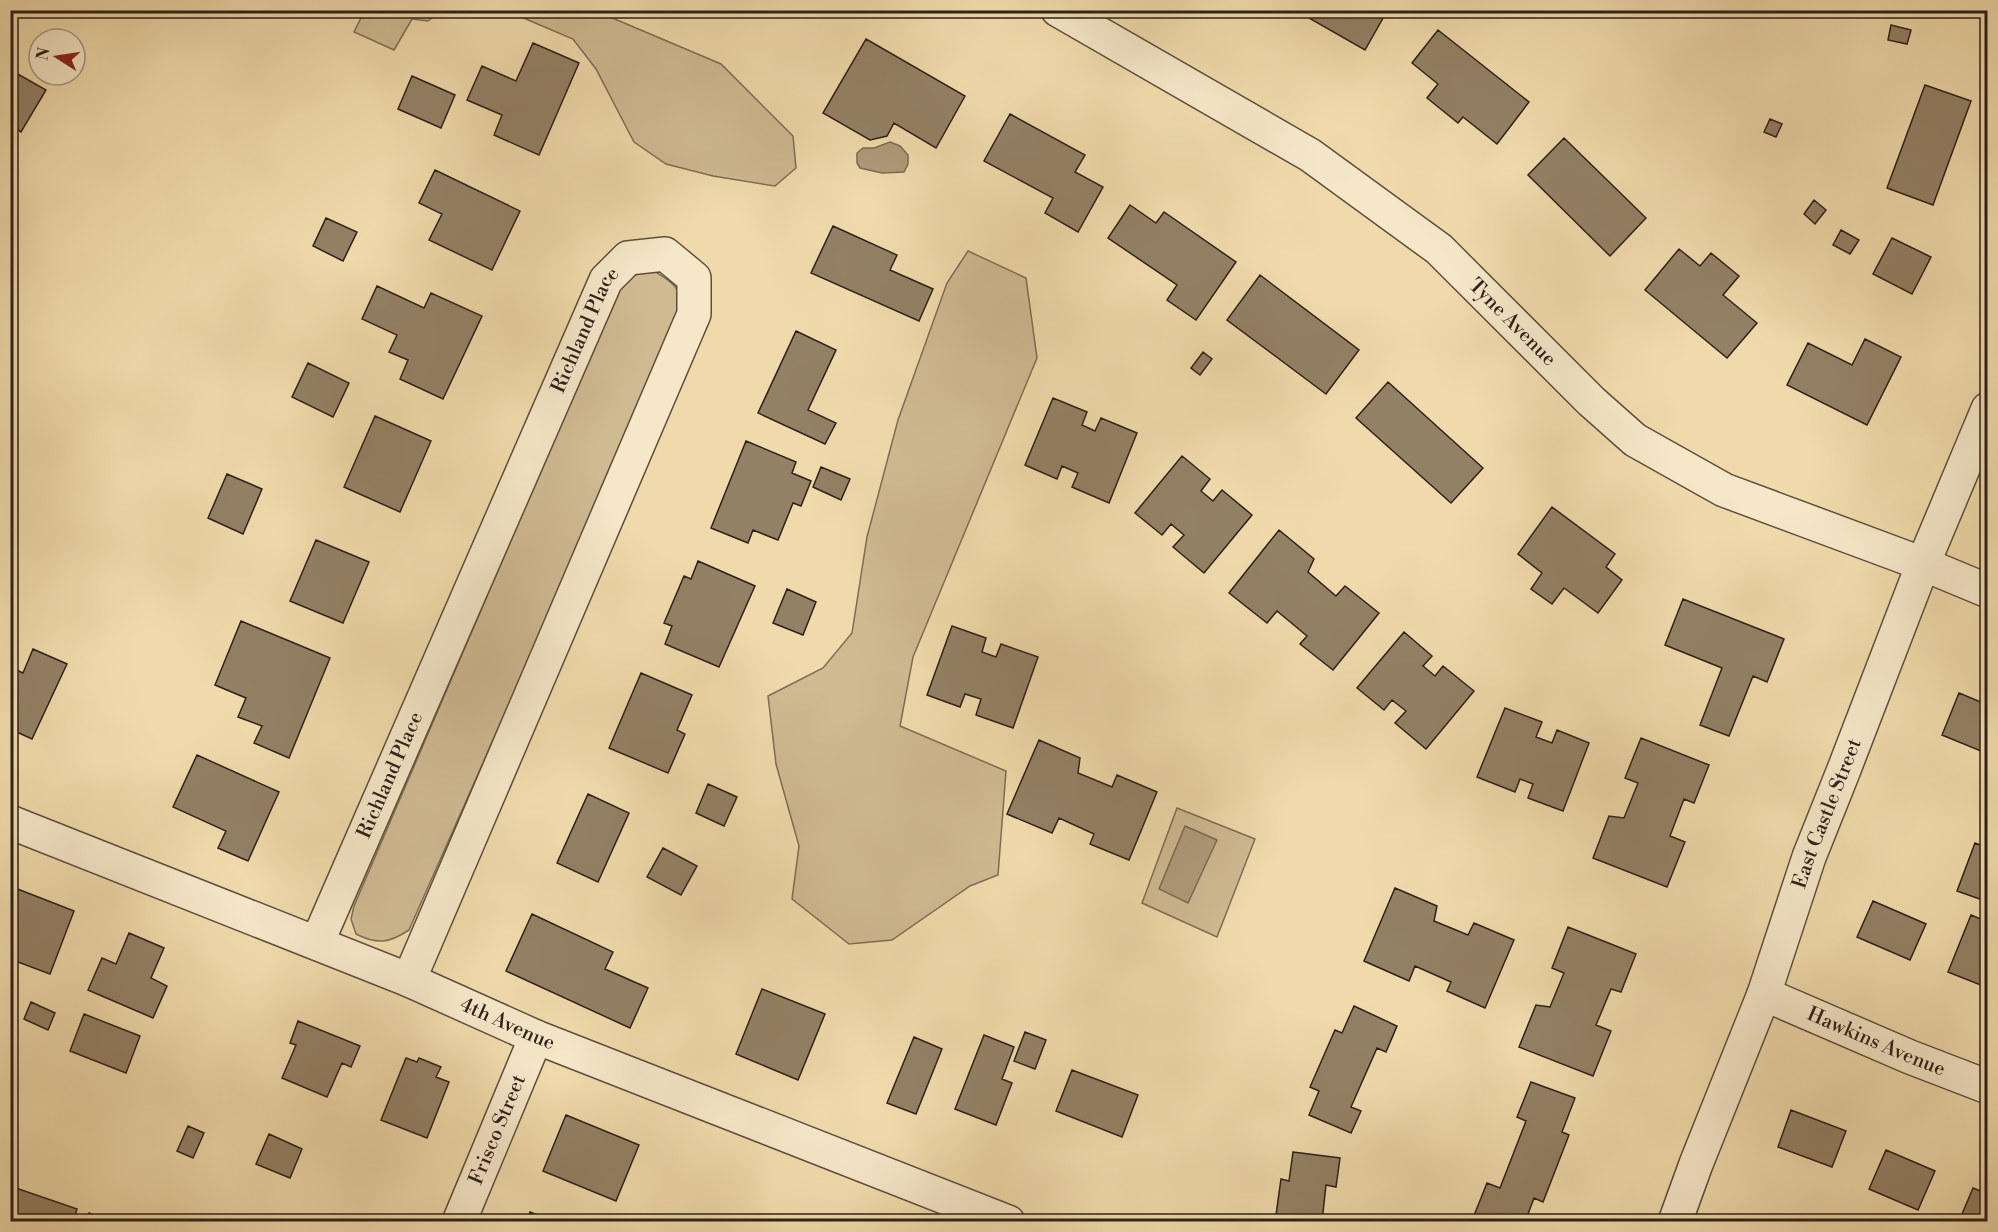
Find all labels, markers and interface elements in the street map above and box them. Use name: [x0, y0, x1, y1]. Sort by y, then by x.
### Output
north arrow: [27, 27, 87, 87]
text: N: [32, 45, 54, 62]
street label: Richland Place: [546, 262, 624, 397]
street label: Tyne Avenue: [1463, 273, 1561, 371]
street label: Richland Place: [352, 708, 429, 842]
street label: East Castle Street: [1787, 735, 1867, 892]
street label: 4th Avenue: [456, 992, 559, 1056]
street label: Hawkins Avenue: [1803, 1002, 1949, 1082]
street label: Frisco Street: [463, 1071, 531, 1189]

